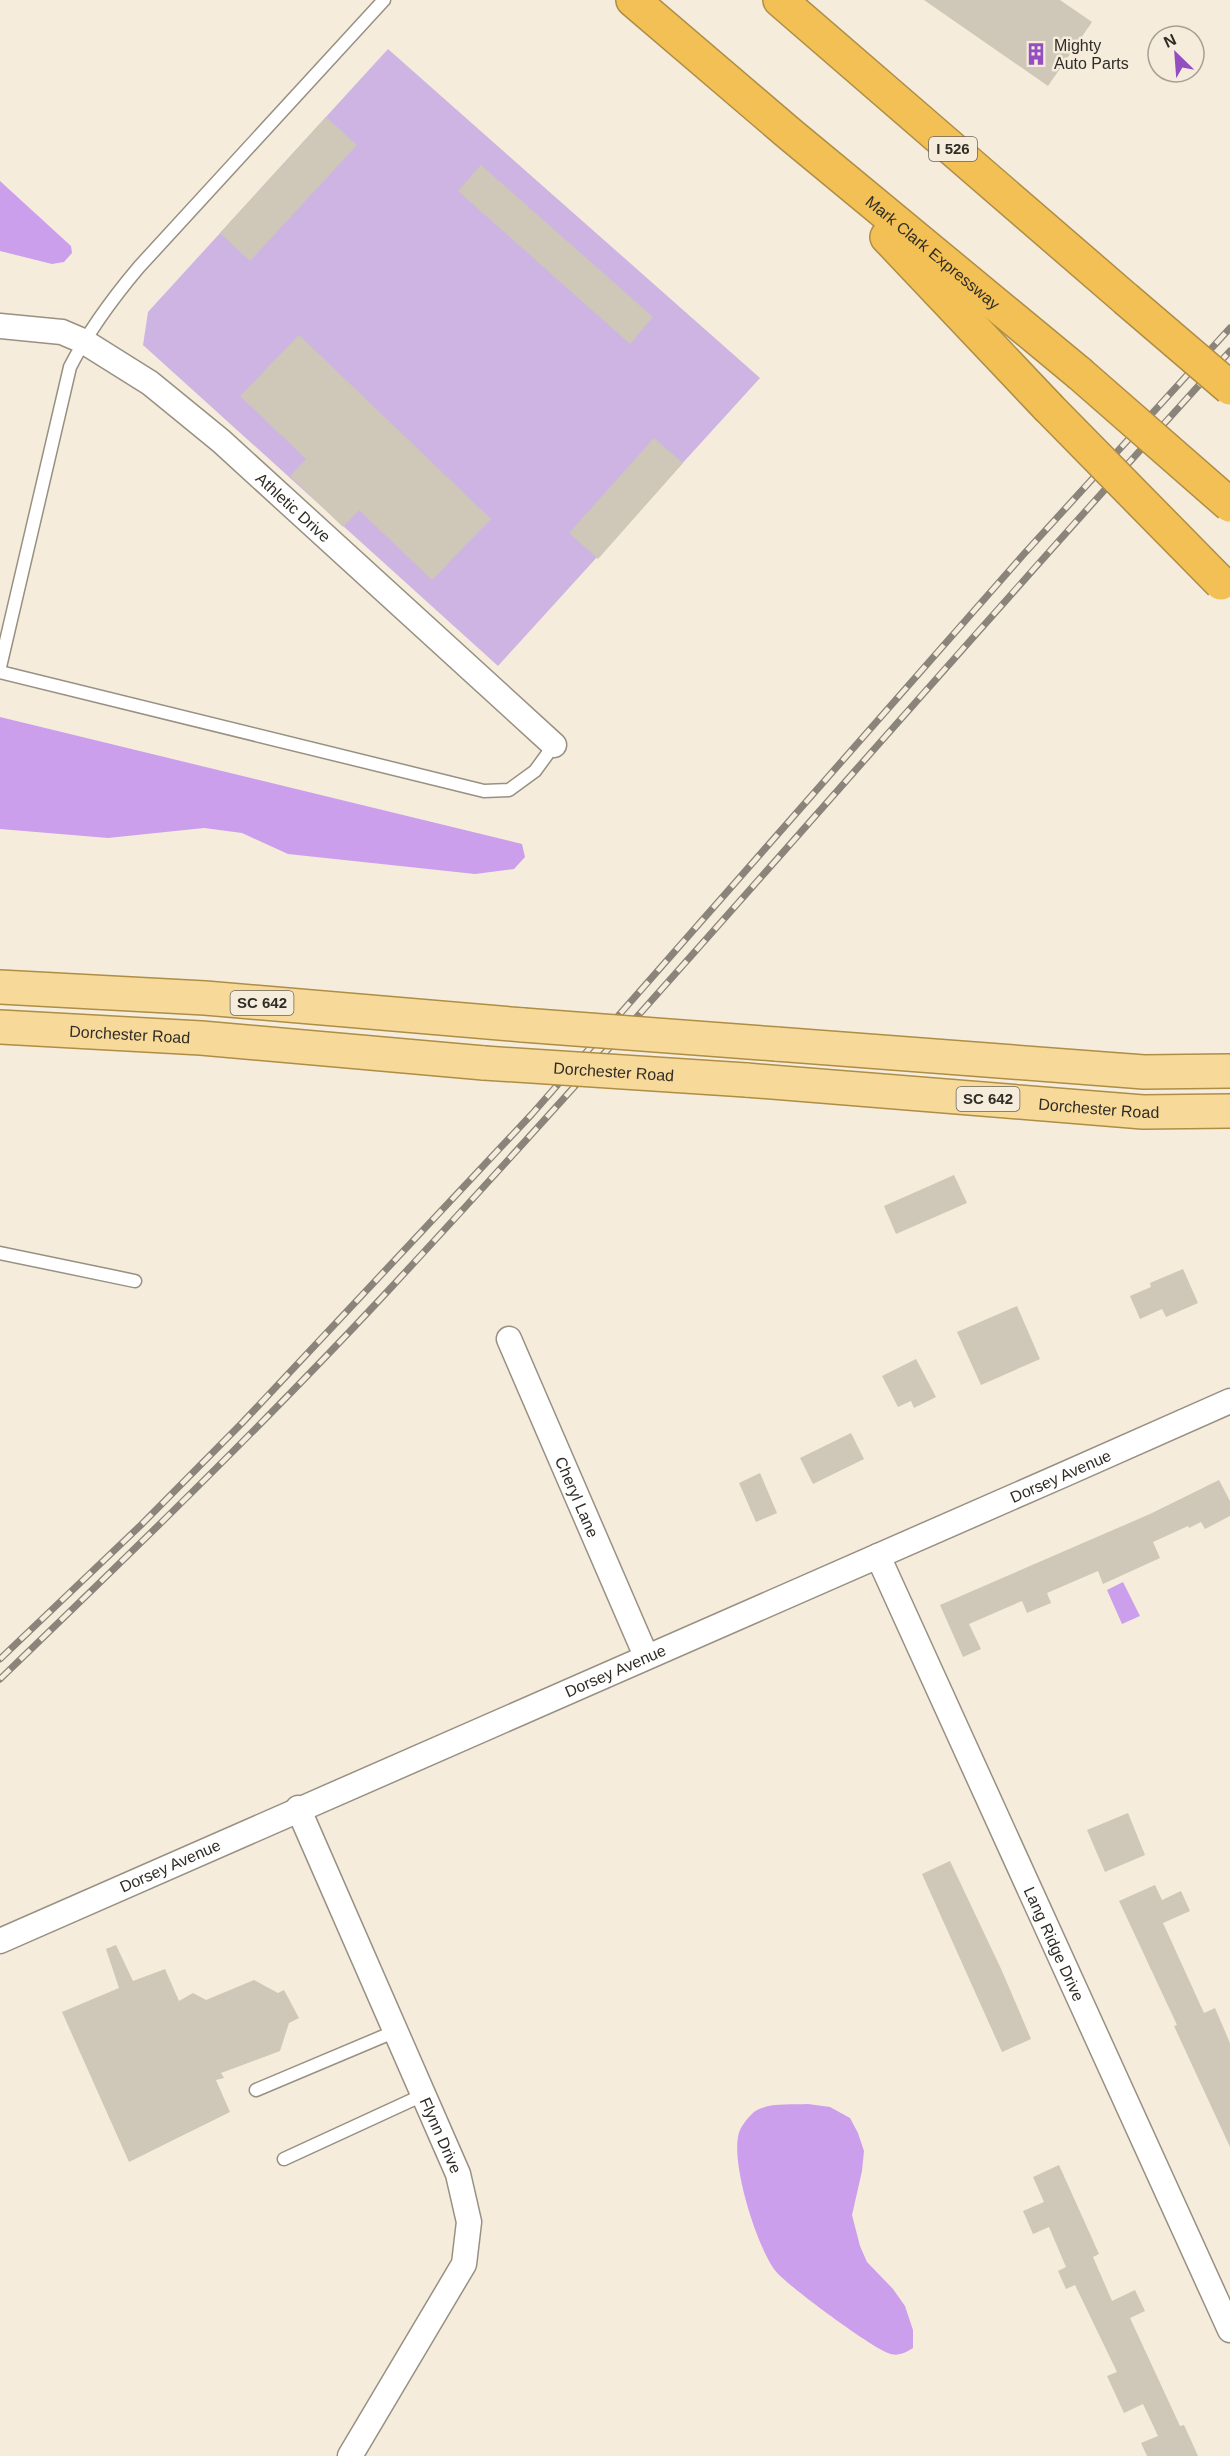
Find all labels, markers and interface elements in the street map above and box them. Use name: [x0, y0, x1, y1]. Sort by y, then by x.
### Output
north arrow: [1146, 24, 1206, 84]
text: N: [1161, 31, 1179, 51]
place label: Mighty Auto Parts: [1054, 37, 1129, 72]
building icon: Mighty Auto Parts: [1023, 41, 1049, 67]
road number: I 526: [929, 137, 977, 161]
street label: Mark Clark Expressway: [862, 193, 1003, 313]
street label: Athletic Drive: [253, 469, 334, 546]
road number: SC 642: [230, 991, 294, 1015]
street label: Dorchester Road: [69, 1023, 191, 1046]
street label: Dorchester Road: [553, 1060, 675, 1084]
road number: SC 642: [956, 1087, 1020, 1111]
street label: Dorchester Road: [1038, 1096, 1159, 1121]
street label: Dorsey Avenue: [1008, 1447, 1114, 1506]
street label: Cheryl Lane: [552, 1454, 602, 1540]
street label: Dorsey Avenue: [562, 1642, 668, 1700]
street label: Dorsey Avenue: [117, 1836, 223, 1896]
street label: Lang Ridge Drive: [1021, 1884, 1087, 2004]
street label: Flynn Drive: [417, 2095, 465, 2176]

